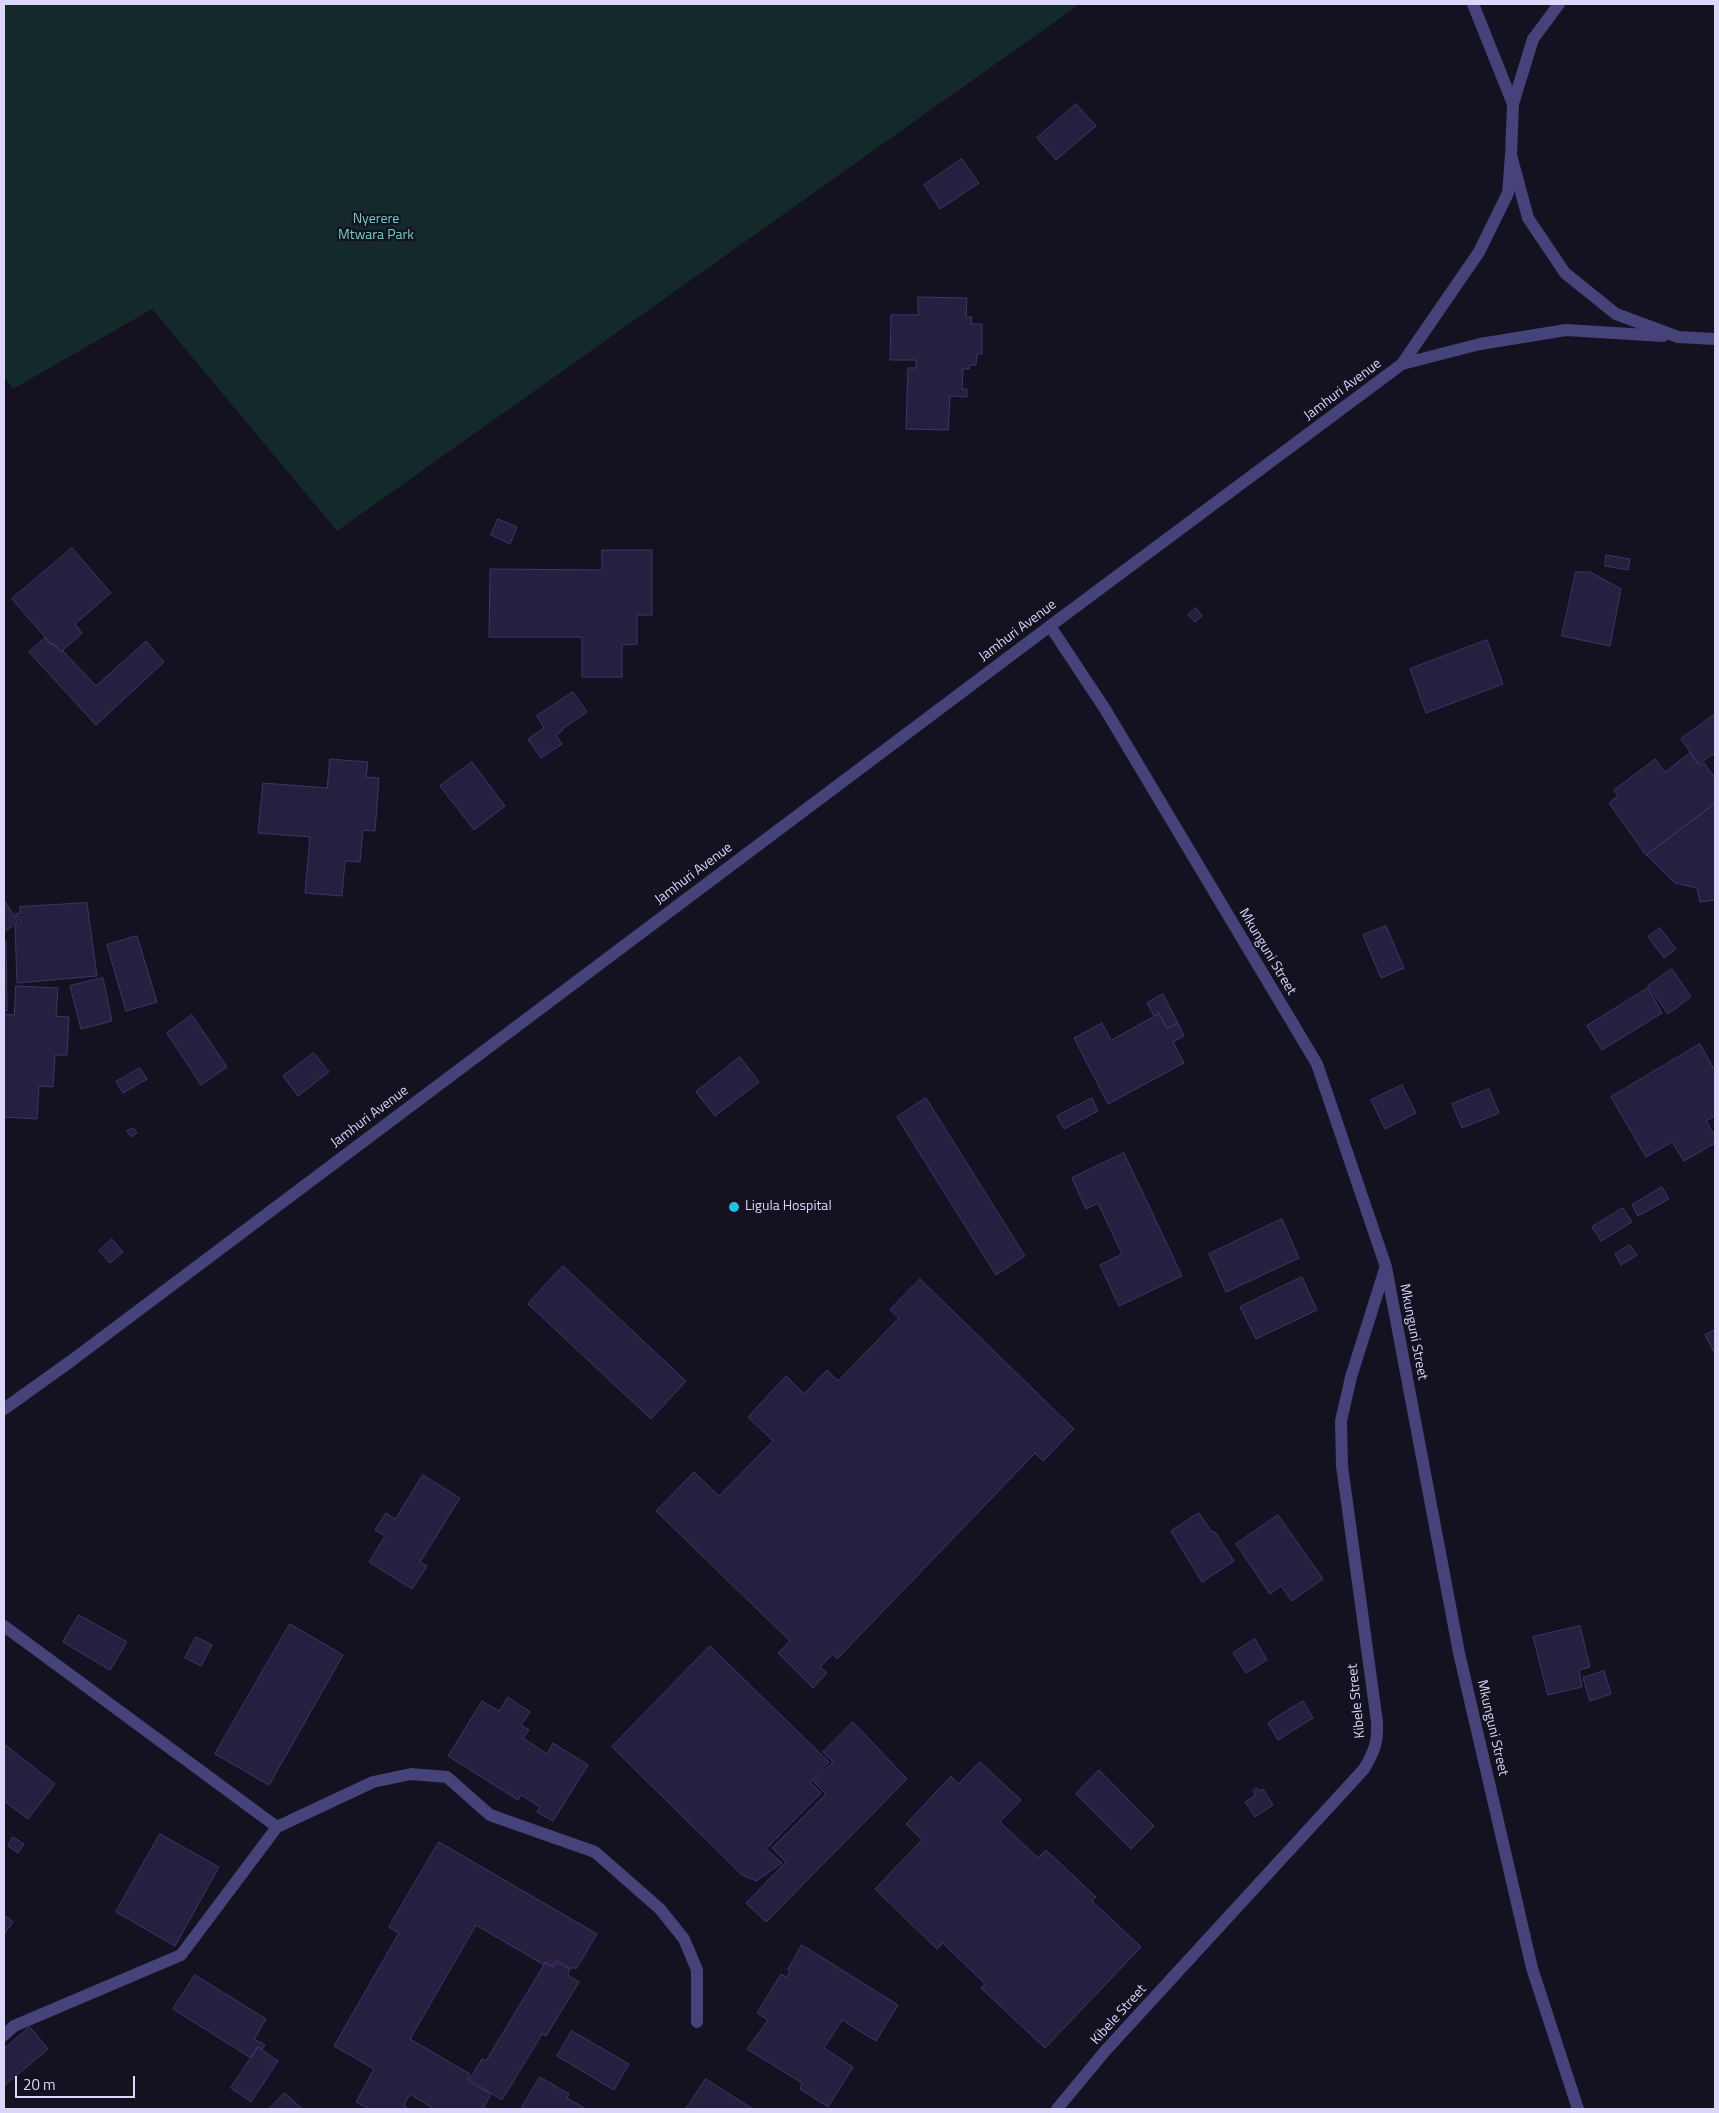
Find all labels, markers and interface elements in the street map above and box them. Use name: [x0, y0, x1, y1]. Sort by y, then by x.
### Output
park label: Nyerere Mtwara Park: [338, 212, 414, 244]
street label: Jamhuri Avenue: [1301, 355, 1385, 425]
street label: Jamhuri Avenue: [976, 596, 1060, 666]
street label: Jamhuri Avenue: [652, 839, 736, 909]
street label: Mkunguni Street: [1235, 906, 1299, 998]
street label: Jamhuri Avenue: [328, 1082, 412, 1152]
place label: Ligula Hospital: [745, 1199, 832, 1215]
marker: Ligula Hospital: [727, 1200, 741, 1214]
street label: Mkunguni Street: [1395, 1282, 1431, 1382]
street label: Kibele Street: [1345, 1663, 1369, 1739]
street label: Mkunguni Street: [1473, 1678, 1511, 1778]
street label: Kibele Street: [1088, 1982, 1150, 2048]
scale bar: [18, 2066, 138, 2098]
text: 20 m: [23, 2073, 56, 2096]

